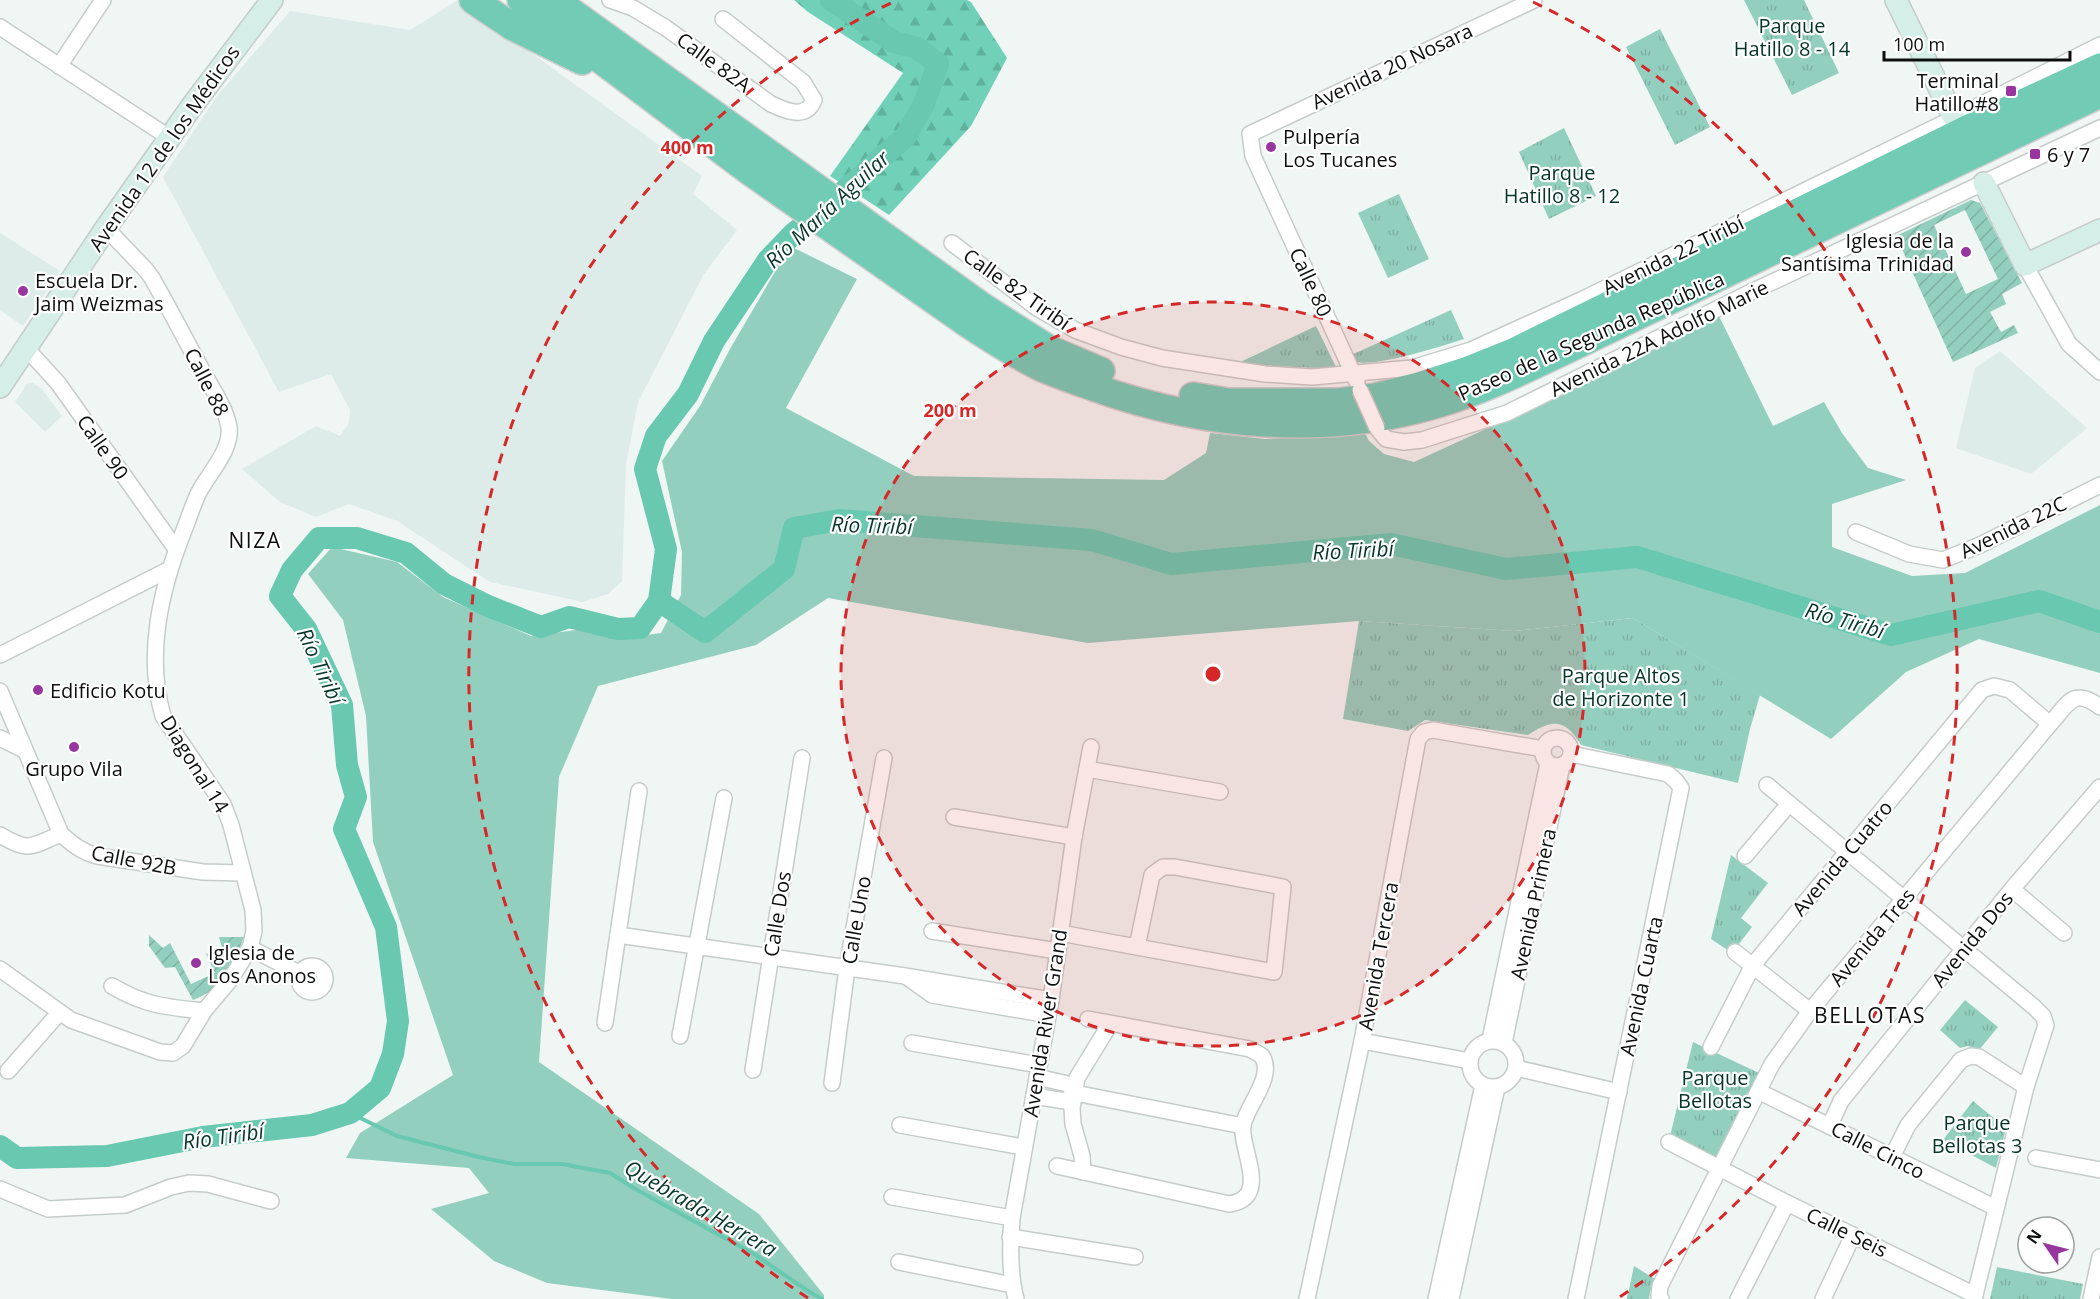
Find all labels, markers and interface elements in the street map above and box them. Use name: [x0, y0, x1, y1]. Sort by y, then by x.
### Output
park label: Parque Hatillo 8 - 14: [1734, 12, 1851, 62]
street label: Avenida 20 Nosara: [1307, 17, 1477, 115]
scale bar: [1884, 24, 2070, 62]
street label: Calle 82A: [671, 26, 757, 98]
text: 100 m: [1893, 32, 1945, 56]
street label: Avenida 12 de los Médicos: [82, 40, 246, 256]
place label: Terminal Hatillo#8: [1914, 67, 1999, 117]
marker: Terminal Hatillo#8: [2004, 84, 2018, 98]
place label: Pulpería Los Tucanes: [1283, 123, 1397, 173]
text: 400 m: [660, 135, 714, 159]
marker: Pulpería Los Tucanes: [1264, 140, 1278, 154]
place label: 6 y 7: [2047, 141, 2090, 168]
water label: Río María Aguilar: [759, 144, 896, 274]
marker: 6 y 7: [2028, 147, 2042, 161]
park label: Parque Hatillo 8 - 12: [1504, 159, 1620, 209]
street label: Avenida 22 Tiribí: [1598, 209, 1749, 301]
place label: Iglesia de la Santísima Trinidad: [1781, 227, 1954, 277]
street label: Calle 82 Tiribí: [958, 242, 1077, 336]
street label: Calle 80: [1283, 243, 1339, 321]
marker: Iglesia de la Santísima Trinidad: [1959, 245, 1973, 259]
street label: Paseo de la Segunda República: [1454, 265, 1728, 407]
place label: Escuela Dr. Jaim Weizmas: [33, 267, 164, 317]
street label: Avenida 22A Adolfo Marie: [1545, 273, 1773, 403]
marker: Escuela Dr. Jaim Weizmas: [16, 284, 30, 298]
street label: Calle 88: [178, 343, 236, 421]
text: 200 m: [923, 398, 977, 422]
street label: Calle 90: [71, 409, 135, 485]
street label: Avenida 22C: [1955, 490, 2071, 564]
water label: Río Tiribí: [831, 510, 916, 541]
district label: NIZA: [229, 526, 281, 554]
water label: Río Tiribí: [1312, 534, 1397, 566]
water label: Río Tiribí: [1802, 595, 1891, 645]
water label: Río Tiribí: [291, 623, 352, 711]
park label: Parque Altos de Horizonte 1: [1552, 662, 1690, 712]
centre of rings: [1203, 664, 1223, 684]
place label: Edificio Kotu: [50, 677, 166, 704]
marker: Edificio Kotu: [31, 683, 45, 697]
street label: Diagonal 14: [154, 710, 236, 818]
marker: Grupo Vila: [67, 740, 81, 754]
place label: Grupo Vila: [25, 755, 123, 782]
street label: Avenida Cuatro: [1786, 795, 1898, 921]
street label: Avenida Primera: [1504, 826, 1562, 982]
street label: Calle 92B: [89, 839, 179, 881]
street label: Calle Dos: [757, 869, 797, 959]
street label: Calle Uno: [835, 874, 877, 966]
street label: Avenida Tercera: [1352, 880, 1404, 1032]
street label: Avenida Tres: [1823, 882, 1921, 992]
street label: Avenida Dos: [1925, 886, 2019, 992]
street label: Avenida Cuarta: [1613, 914, 1669, 1058]
street label: Avenida River Grand: [1017, 927, 1073, 1119]
place label: Iglesia de Los Anonos: [208, 939, 316, 989]
marker: Iglesia de Los Anonos: [189, 956, 203, 970]
district label: BELLOTAS: [1814, 1001, 1926, 1029]
park label: Parque Bellotas: [1678, 1064, 1752, 1114]
park label: Parque Bellotas 3: [1932, 1109, 2022, 1159]
street label: Calle Cinco: [1827, 1115, 1929, 1185]
water label: Río Tiribí: [181, 1116, 268, 1156]
water label: Quebrada Herrera: [620, 1153, 782, 1263]
street label: Calle Seis: [1802, 1201, 1892, 1263]
north arrow: [2016, 1215, 2076, 1275]
text: N: [2021, 1225, 2046, 1248]

